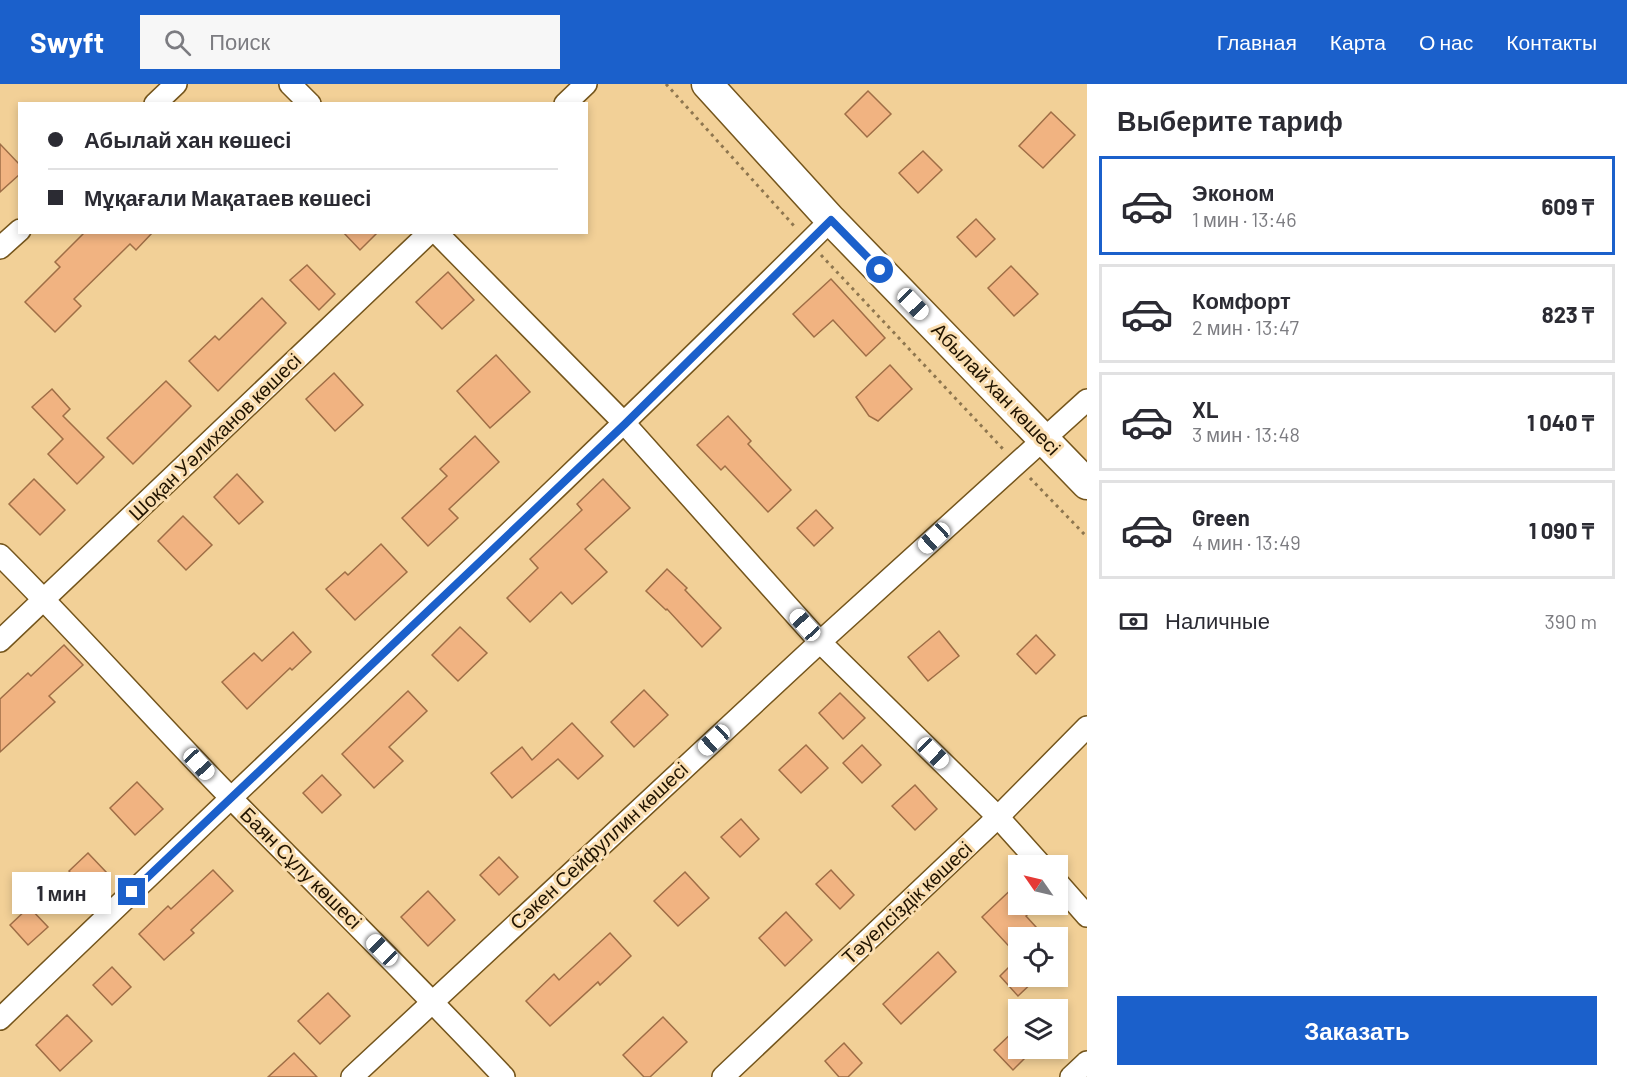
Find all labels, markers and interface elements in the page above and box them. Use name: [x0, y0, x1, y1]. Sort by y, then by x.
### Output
search box: [140, 15, 560, 69]
text: Swyft: [30, 25, 104, 59]
icon: search: [161, 26, 194, 59]
text: Поиск: [209, 28, 270, 54]
text: Главная: [1217, 29, 1297, 54]
text: Карта: [1330, 29, 1386, 54]
text: О нас: [1419, 29, 1473, 54]
text: Контакты: [1506, 29, 1597, 54]
text: Выберите тариф: [1117, 104, 1343, 136]
text: Абылай хан көшесі: [84, 126, 291, 152]
icon: car: [1120, 179, 1174, 233]
text: Эконом: [1192, 179, 1275, 205]
text: Мұқағали Мақатаев көшесі: [84, 184, 371, 210]
text: 609 ₸: [1542, 193, 1594, 219]
text: 1 мин · 13:46: [1192, 207, 1297, 231]
route start: [866, 256, 893, 283]
car: [894, 285, 932, 323]
icon: car: [1120, 287, 1174, 341]
text: Комфорт: [1192, 287, 1291, 313]
text: 823 ₸: [1542, 301, 1594, 327]
text: 2 мин · 13:47: [1192, 315, 1299, 339]
street label: Абылай хан көшесі: [927, 317, 1066, 459]
street label: Шоқан Уәлиханов көшесі: [123, 348, 305, 525]
icon: car: [1120, 395, 1174, 449]
text: XL: [1192, 396, 1218, 422]
text: 1 040 ₸: [1527, 409, 1594, 435]
text: 3 мин · 13:48: [1192, 422, 1300, 446]
icon: car: [1120, 503, 1174, 557]
text: Green: [1192, 504, 1250, 530]
text: 1 090 ₸: [1529, 517, 1594, 543]
car: [915, 519, 953, 557]
text: 4 мин · 13:49: [1192, 530, 1301, 554]
icon: cash: [1117, 605, 1150, 638]
car: [786, 606, 824, 644]
text: Наличные: [1165, 607, 1270, 633]
text: 390 m: [1544, 609, 1597, 633]
car: [695, 721, 733, 759]
car: [914, 734, 952, 772]
car: [180, 745, 218, 783]
street label: Сәкен Сейфуллин көшесі: [504, 757, 692, 934]
street label: Баян Сұлу көшесі: [236, 802, 367, 933]
street label: Тәуелсіздік көшесі: [836, 836, 976, 969]
north arrow: [1008, 855, 1068, 915]
map controls: [1008, 855, 1068, 1059]
callout: 1 мин: [12, 871, 111, 913]
route end: [118, 878, 145, 905]
text: 1 мин: [36, 881, 87, 905]
button: locate: [1008, 927, 1068, 987]
car: [363, 931, 401, 969]
button: Заказать: [1117, 996, 1597, 1065]
button: layers: [1008, 999, 1068, 1059]

